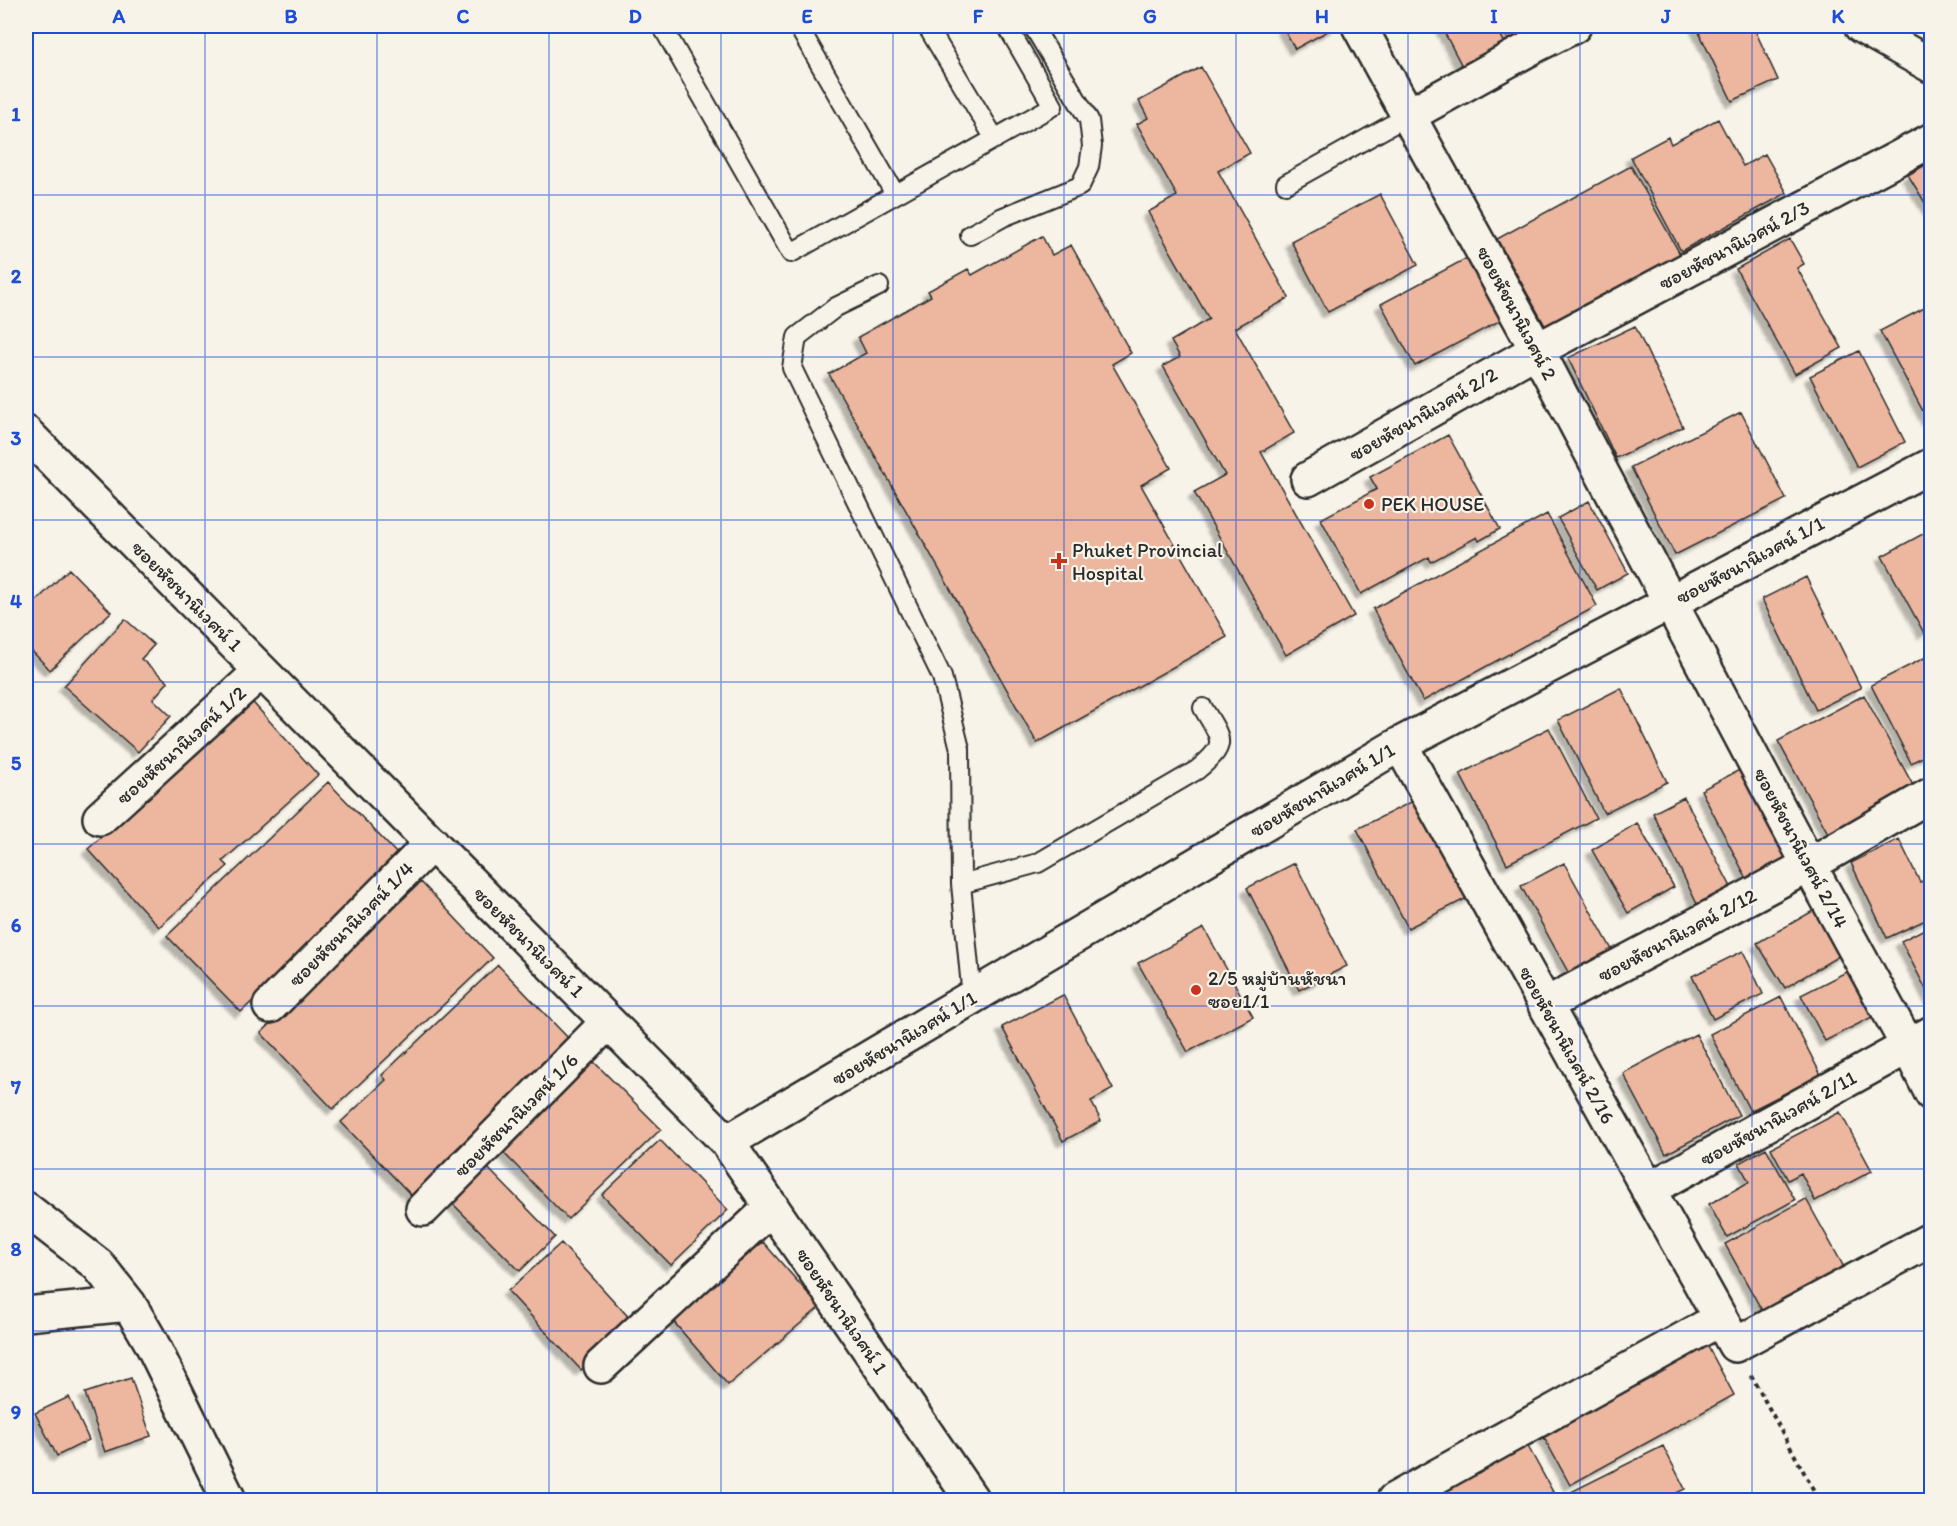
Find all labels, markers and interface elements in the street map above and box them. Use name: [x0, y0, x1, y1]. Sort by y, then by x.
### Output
text: A: [112, 4, 126, 28]
text: B: [285, 4, 298, 28]
text: C: [457, 4, 470, 28]
text: D: [628, 4, 642, 28]
text: E: [801, 4, 813, 28]
text: F: [973, 4, 984, 28]
text: G: [1143, 4, 1157, 28]
text: H: [1315, 4, 1329, 28]
text: I: [1490, 4, 1498, 28]
text: J: [1660, 4, 1671, 28]
text: K: [1832, 4, 1846, 28]
text: 1: [11, 102, 21, 126]
street label: ซอยหัชนานิเวศน์ 2/3: [1654, 195, 1814, 295]
street label: ซอยหัชนานิเวศน์ 2: [1472, 242, 1563, 384]
text: 2: [11, 264, 22, 288]
street label: ซอยหัชนานิเวศน์ 2/2: [1345, 362, 1502, 466]
text: 3: [11, 426, 22, 450]
place label: PEK HOUSE: [1381, 492, 1484, 516]
marker: PEK HOUSE: [1362, 497, 1376, 511]
street label: ซอยหัชนานิเวศน์ 1/1: [1672, 511, 1828, 609]
street label: ซอยหัชนานิเวศน์ 1: [127, 536, 247, 656]
place label: Phuket Provincial Hospital: [1072, 538, 1223, 585]
marker: Phuket Provincial Hospital: [1050, 552, 1068, 570]
text: 4: [10, 589, 22, 613]
street label: ซอยหัชนานิเวศน์ 1/2: [111, 680, 251, 809]
street label: ซอยหัชนานิเวศน์ 1/1: [1245, 737, 1399, 843]
text: 5: [11, 751, 22, 775]
street label: ซอยหัชนานิเวศน์ 2/14: [1749, 764, 1853, 932]
street label: ซอยหัชนานิเวศน์ 1/4: [283, 856, 419, 992]
street label: ซอยหัชนานิเวศน์ 1: [469, 882, 589, 1002]
street label: ซอยหัชนานิเวศน์ 2/12: [1594, 883, 1761, 987]
text: 6: [11, 913, 22, 937]
street label: ซอยหัชนานิเวศน์ 2/16: [1514, 962, 1620, 1128]
place label: 2/5 หมู่บ้านหัชนา ซอย1/1: [1208, 966, 1346, 1013]
marker: 2/5 หมู่บ้านหัชนา ซอย1/1: [1189, 983, 1203, 997]
street label: ซอยหัชนานิเวศน์ 1/1: [827, 985, 981, 1091]
street label: ซอยหัชนานิเวศน์ 1/6: [449, 1048, 583, 1182]
street label: ซอยหัชนานิเวศน์ 2/11: [1696, 1065, 1860, 1171]
text: 7: [10, 1075, 21, 1099]
text: 8: [11, 1237, 22, 1261]
street label: ซอยหัชนานิเวศน์ 1: [791, 1243, 893, 1379]
text: 9: [11, 1400, 21, 1424]

